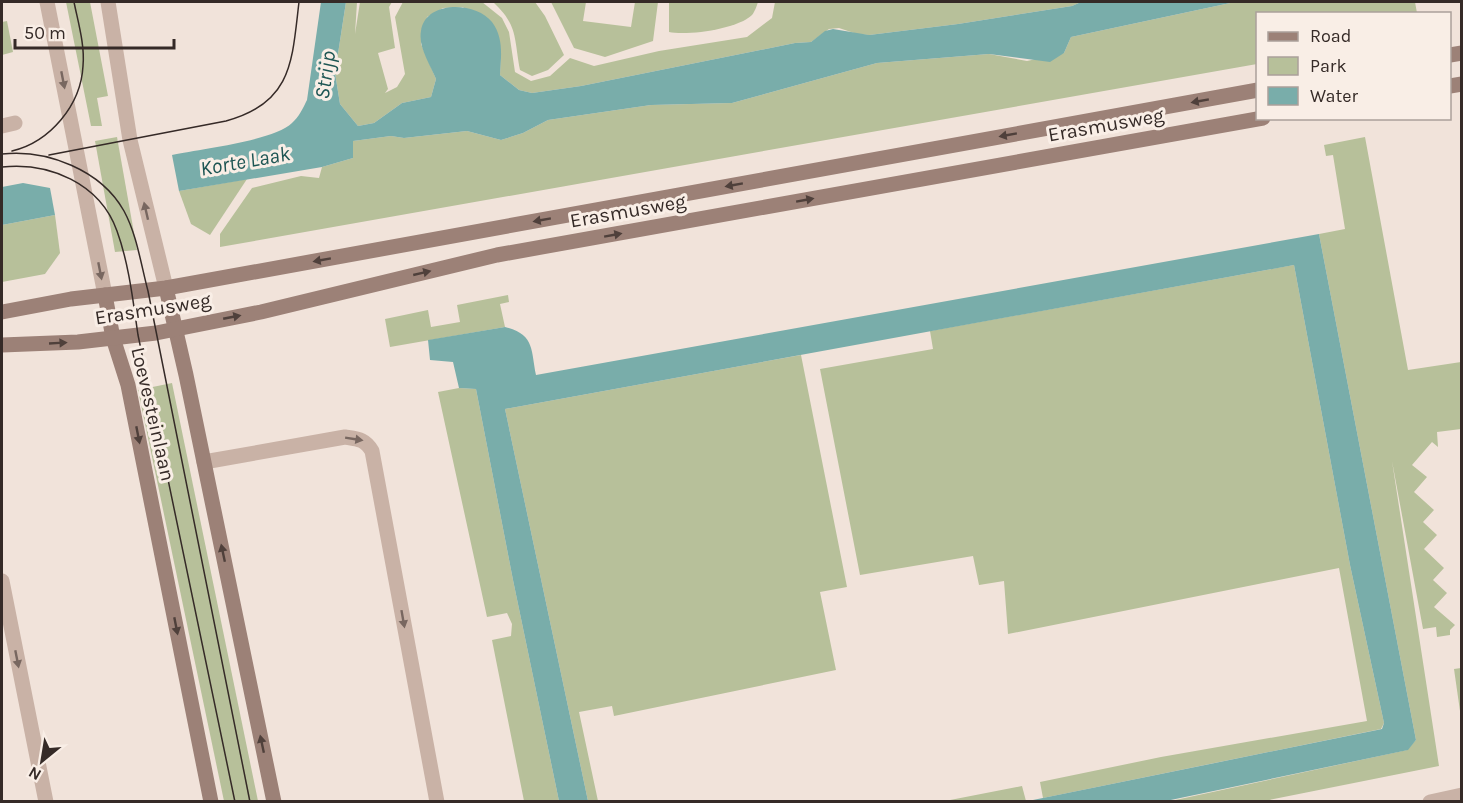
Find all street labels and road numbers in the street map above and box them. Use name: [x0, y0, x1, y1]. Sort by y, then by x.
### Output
street label: Erasmusweg: [1046, 103, 1166, 147]
street label: Erasmusweg: [568, 189, 688, 233]
street label: Erasmusweg: [93, 288, 213, 330]
street label: Loevesteinlaan: [126, 345, 180, 483]

